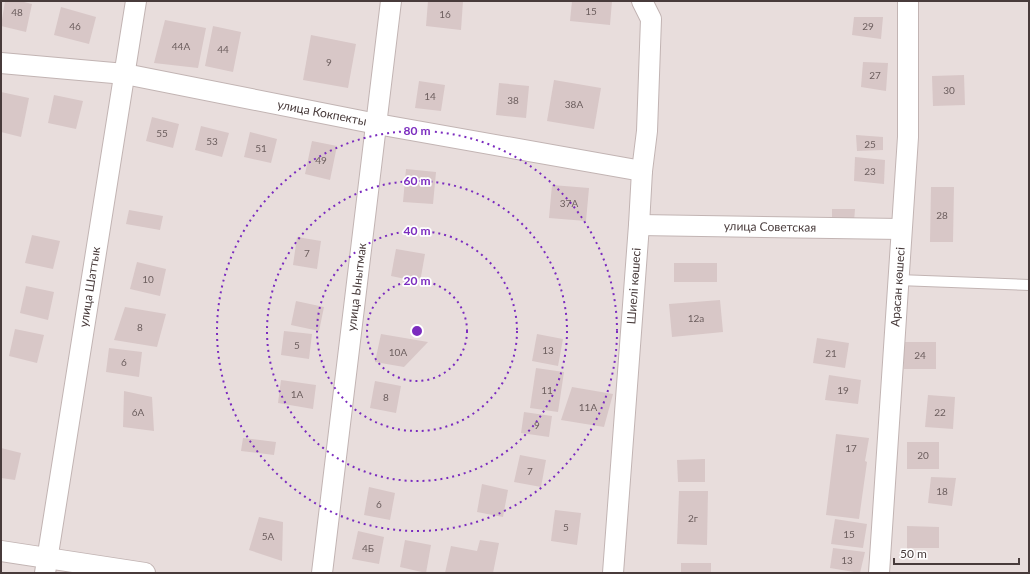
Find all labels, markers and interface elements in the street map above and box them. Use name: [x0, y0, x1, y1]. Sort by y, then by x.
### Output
house number: 15: [585, 5, 597, 17]
house number: 48: [11, 6, 23, 18]
house number: 16: [439, 8, 451, 20]
house number: 46: [69, 20, 81, 32]
house number: 29: [862, 20, 874, 32]
house number: 44А: [172, 40, 190, 52]
house number: 44: [217, 43, 229, 55]
house number: 9: [326, 56, 332, 68]
house number: 27: [869, 69, 881, 81]
house number: 30: [943, 84, 955, 96]
house number: 14: [424, 90, 436, 102]
house number: 38: [507, 94, 519, 106]
street label: улица Кокпекты: [276, 97, 368, 129]
house number: 38А: [565, 98, 583, 110]
text: 80 m: [404, 123, 430, 138]
house number: 55: [156, 127, 168, 139]
house number: 53: [206, 135, 218, 147]
house number: 25: [864, 138, 876, 150]
house number: 51: [255, 142, 267, 154]
house number: 49: [315, 154, 327, 166]
house number: 23: [864, 165, 876, 177]
text: 60 m: [404, 173, 430, 188]
house number: 37А: [560, 197, 578, 209]
house number: 28: [936, 209, 948, 221]
street label: улица Советская: [724, 218, 816, 235]
text: 40 m: [404, 223, 430, 238]
street label: улица Ынытмак: [344, 241, 369, 332]
street label: улица Шаттык: [76, 245, 103, 328]
street label: Арасан көшесі: [887, 246, 908, 327]
house number: 7: [304, 247, 310, 259]
street label: Шиелі көшесі: [623, 247, 644, 325]
house number: 10: [142, 273, 154, 285]
text: 20 m: [404, 273, 430, 288]
house number: 12а: [688, 312, 704, 324]
house number: 8: [137, 321, 143, 333]
centre of rings: [410, 324, 424, 338]
house number: 5: [294, 339, 300, 351]
house number: 13: [542, 344, 554, 356]
house number: 10А: [389, 346, 407, 358]
house number: 21: [825, 347, 837, 359]
house number: 24: [914, 349, 926, 361]
house number: 6: [121, 356, 127, 368]
house number: 11: [541, 384, 553, 396]
house number: 19: [837, 384, 849, 396]
house number: 1А: [291, 388, 304, 400]
house number: 8: [383, 391, 389, 403]
house number: 11А: [579, 401, 597, 413]
house number: 6А: [132, 406, 145, 418]
house number: 22: [934, 406, 946, 418]
house number: 9: [534, 419, 540, 431]
house number: 17: [845, 442, 857, 454]
house number: 20: [917, 449, 929, 461]
house number: 7: [527, 465, 533, 477]
house number: 18: [936, 485, 948, 497]
house number: 6: [376, 498, 382, 510]
house number: 2г: [688, 512, 698, 524]
house number: 5: [563, 521, 569, 533]
house number: 15: [843, 528, 855, 540]
house number: 5А: [262, 530, 275, 542]
scale bar: [894, 540, 1019, 566]
house number: 4Б: [362, 542, 374, 554]
text: 50 m: [900, 546, 927, 561]
house number: 13: [841, 554, 853, 566]

